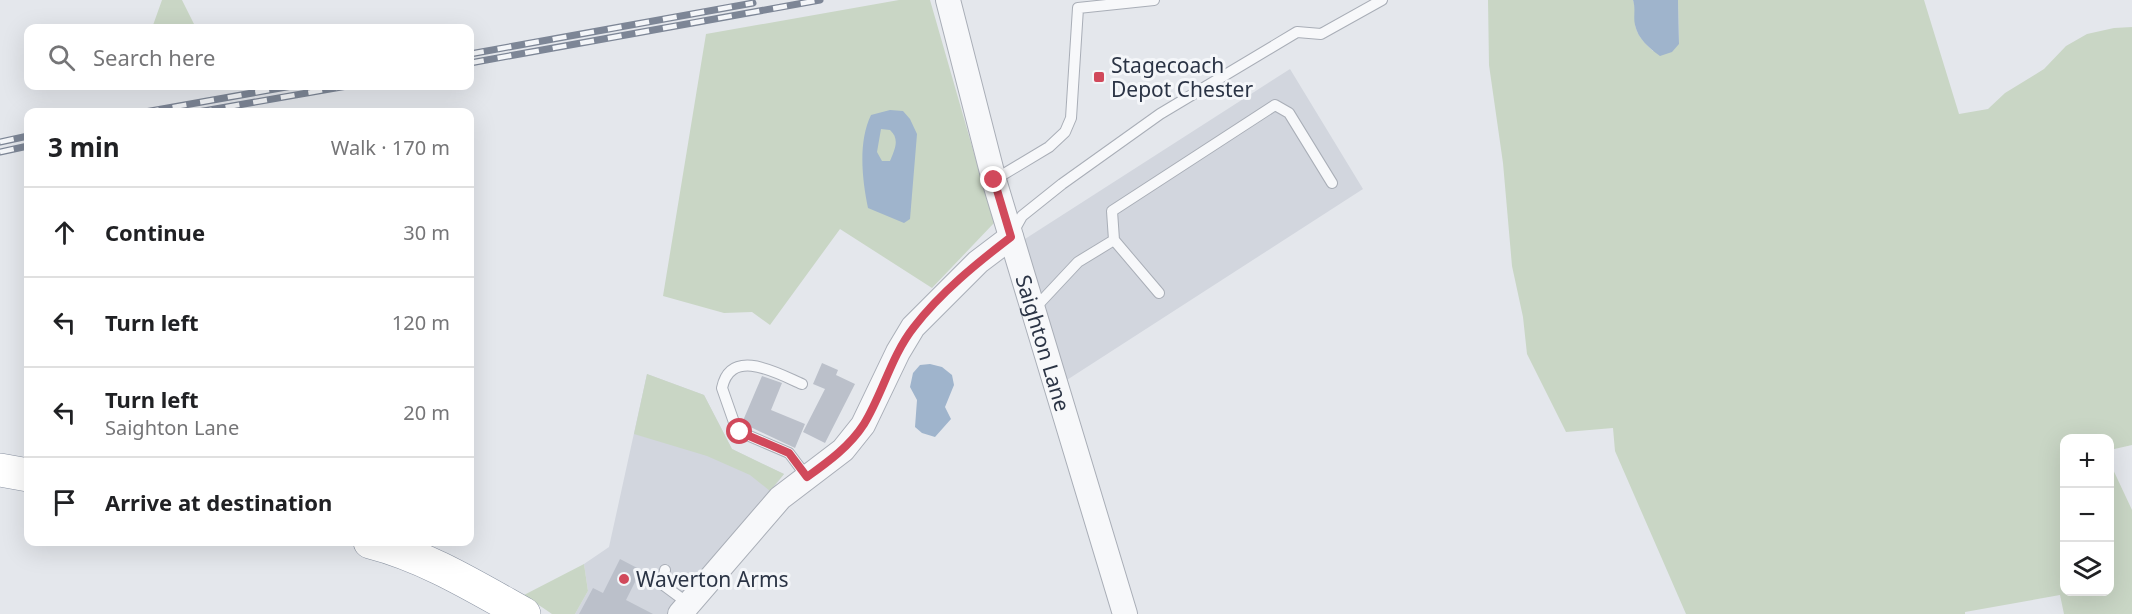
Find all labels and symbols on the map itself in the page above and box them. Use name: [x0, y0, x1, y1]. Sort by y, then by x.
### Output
place label: Stagecoach Depot Chester: [1111, 51, 1253, 103]
marker: Stagecoach Depot Chester: [1092, 70, 1106, 84]
route end: [980, 166, 1006, 192]
street label: Saighton Lane: [1009, 271, 1077, 415]
route start: [726, 418, 752, 444]
place label: Waverton Arms: [636, 565, 789, 593]
marker: Waverton Arms: [617, 572, 631, 586]

